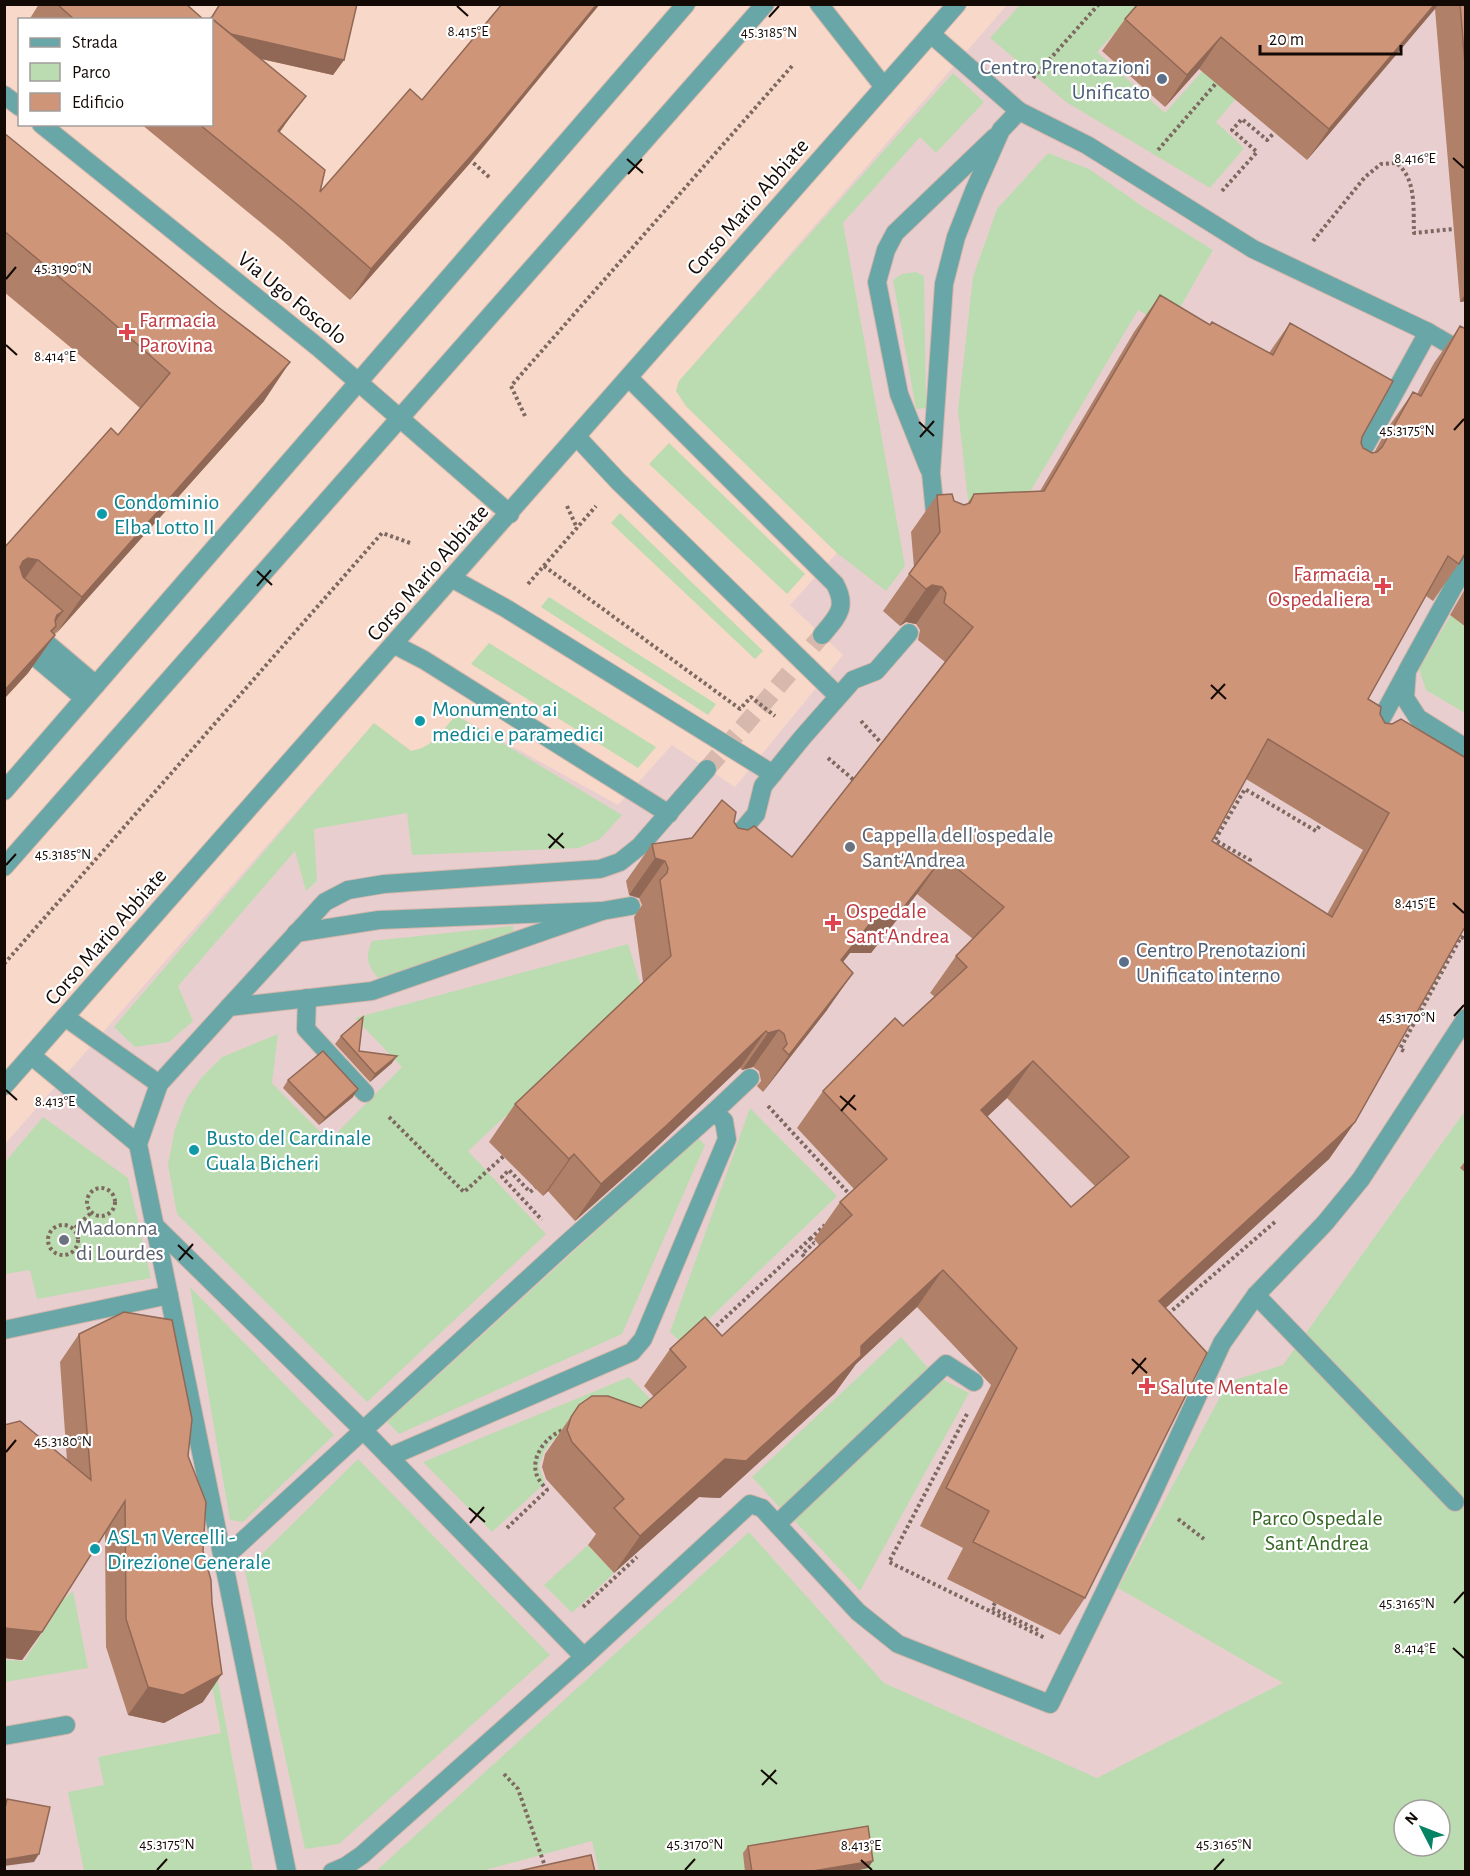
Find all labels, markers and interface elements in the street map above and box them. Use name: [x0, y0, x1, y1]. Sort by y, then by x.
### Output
legend: [18, 18, 213, 126]
scale bar: [1260, 18, 1401, 56]
text: 8.415°E: [448, 24, 488, 39]
text: 45.3185°N: [741, 25, 797, 40]
text: 20 m: [1269, 31, 1304, 49]
text: Strada: [72, 34, 118, 52]
place label: Centro Prenotazioni Unificato: [980, 56, 1150, 103]
text: Parco: [72, 64, 111, 82]
marker: Centro Prenotazioni Unificato: [1155, 72, 1169, 86]
text: Edificio: [72, 94, 124, 112]
street label: Corso Mario Abbiate: [683, 134, 813, 279]
text: 8.416°E: [1394, 151, 1436, 166]
street label: Via Ugo Foscolo: [234, 247, 351, 348]
text: 45.3190°N: [34, 261, 92, 276]
place label: Farmacia Parovina: [139, 309, 217, 356]
marker: Farmacia Parovina: [120, 325, 134, 339]
text: 8.414°E: [34, 349, 76, 364]
text: 45.3175°N: [1379, 423, 1435, 438]
place label: Condominio Elba Lotto II: [114, 491, 219, 538]
street label: Corso Mario Abbiate: [363, 500, 493, 645]
marker: Condominio Elba Lotto II: [95, 507, 109, 521]
place label: Farmacia Ospedaliera: [1268, 563, 1371, 610]
marker: Farmacia Ospedaliera: [1376, 579, 1390, 593]
place label: Monumento ai medici e paramedici: [432, 698, 604, 745]
marker: Monumento ai medici e paramedici: [413, 714, 427, 728]
place label: Cappella dell'ospedale Sant'Andrea: [862, 824, 1054, 871]
marker: Cappella dell'ospedale Sant'Andrea: [843, 840, 857, 854]
text: 45.3185°N: [35, 847, 91, 862]
street label: Corso Mario Abbiate: [41, 864, 171, 1009]
text: 8.415°E: [1395, 896, 1435, 911]
place label: Ospedale Sant'Andrea: [846, 900, 950, 947]
marker: Ospedale Sant'Andrea: [824, 914, 842, 932]
place label: Centro Prenotazioni Unificato interno: [1136, 939, 1306, 986]
marker: Centro Prenotazioni Unificato interno: [1117, 955, 1131, 969]
text: 45.3170°N: [1378, 1010, 1436, 1025]
text: 8.413°E: [35, 1094, 75, 1109]
place label: Busto del Cardinale Guala Bicheri: [206, 1127, 371, 1174]
marker: Busto del Cardinale Guala Bicheri: [187, 1143, 201, 1157]
place label: Madonna di Lourdes: [76, 1217, 164, 1264]
marker: Madonna di Lourdes: [57, 1233, 71, 1247]
place label: Salute Mentale: [1160, 1376, 1288, 1398]
marker: Salute Mentale: [1138, 1377, 1156, 1395]
text: 45.3180°N: [34, 1434, 92, 1449]
park label: Parco Ospedale Sant Andrea: [1251, 1507, 1383, 1554]
place label: ASL 11 Vercelli - Direzione Generale: [107, 1526, 271, 1573]
marker: ASL 11 Vercelli - Direzione Generale: [88, 1542, 102, 1556]
text: 45.3165°N: [1379, 1596, 1435, 1611]
text: 8.414°E: [1394, 1641, 1436, 1656]
north arrow: [1392, 1798, 1452, 1858]
text: N: [1402, 1809, 1421, 1828]
text: 45.3175°N: [139, 1837, 195, 1852]
text: 45.3170°N: [666, 1837, 724, 1852]
text: 45.3165°N: [1196, 1837, 1252, 1852]
text: 8.413°E: [841, 1838, 881, 1853]

